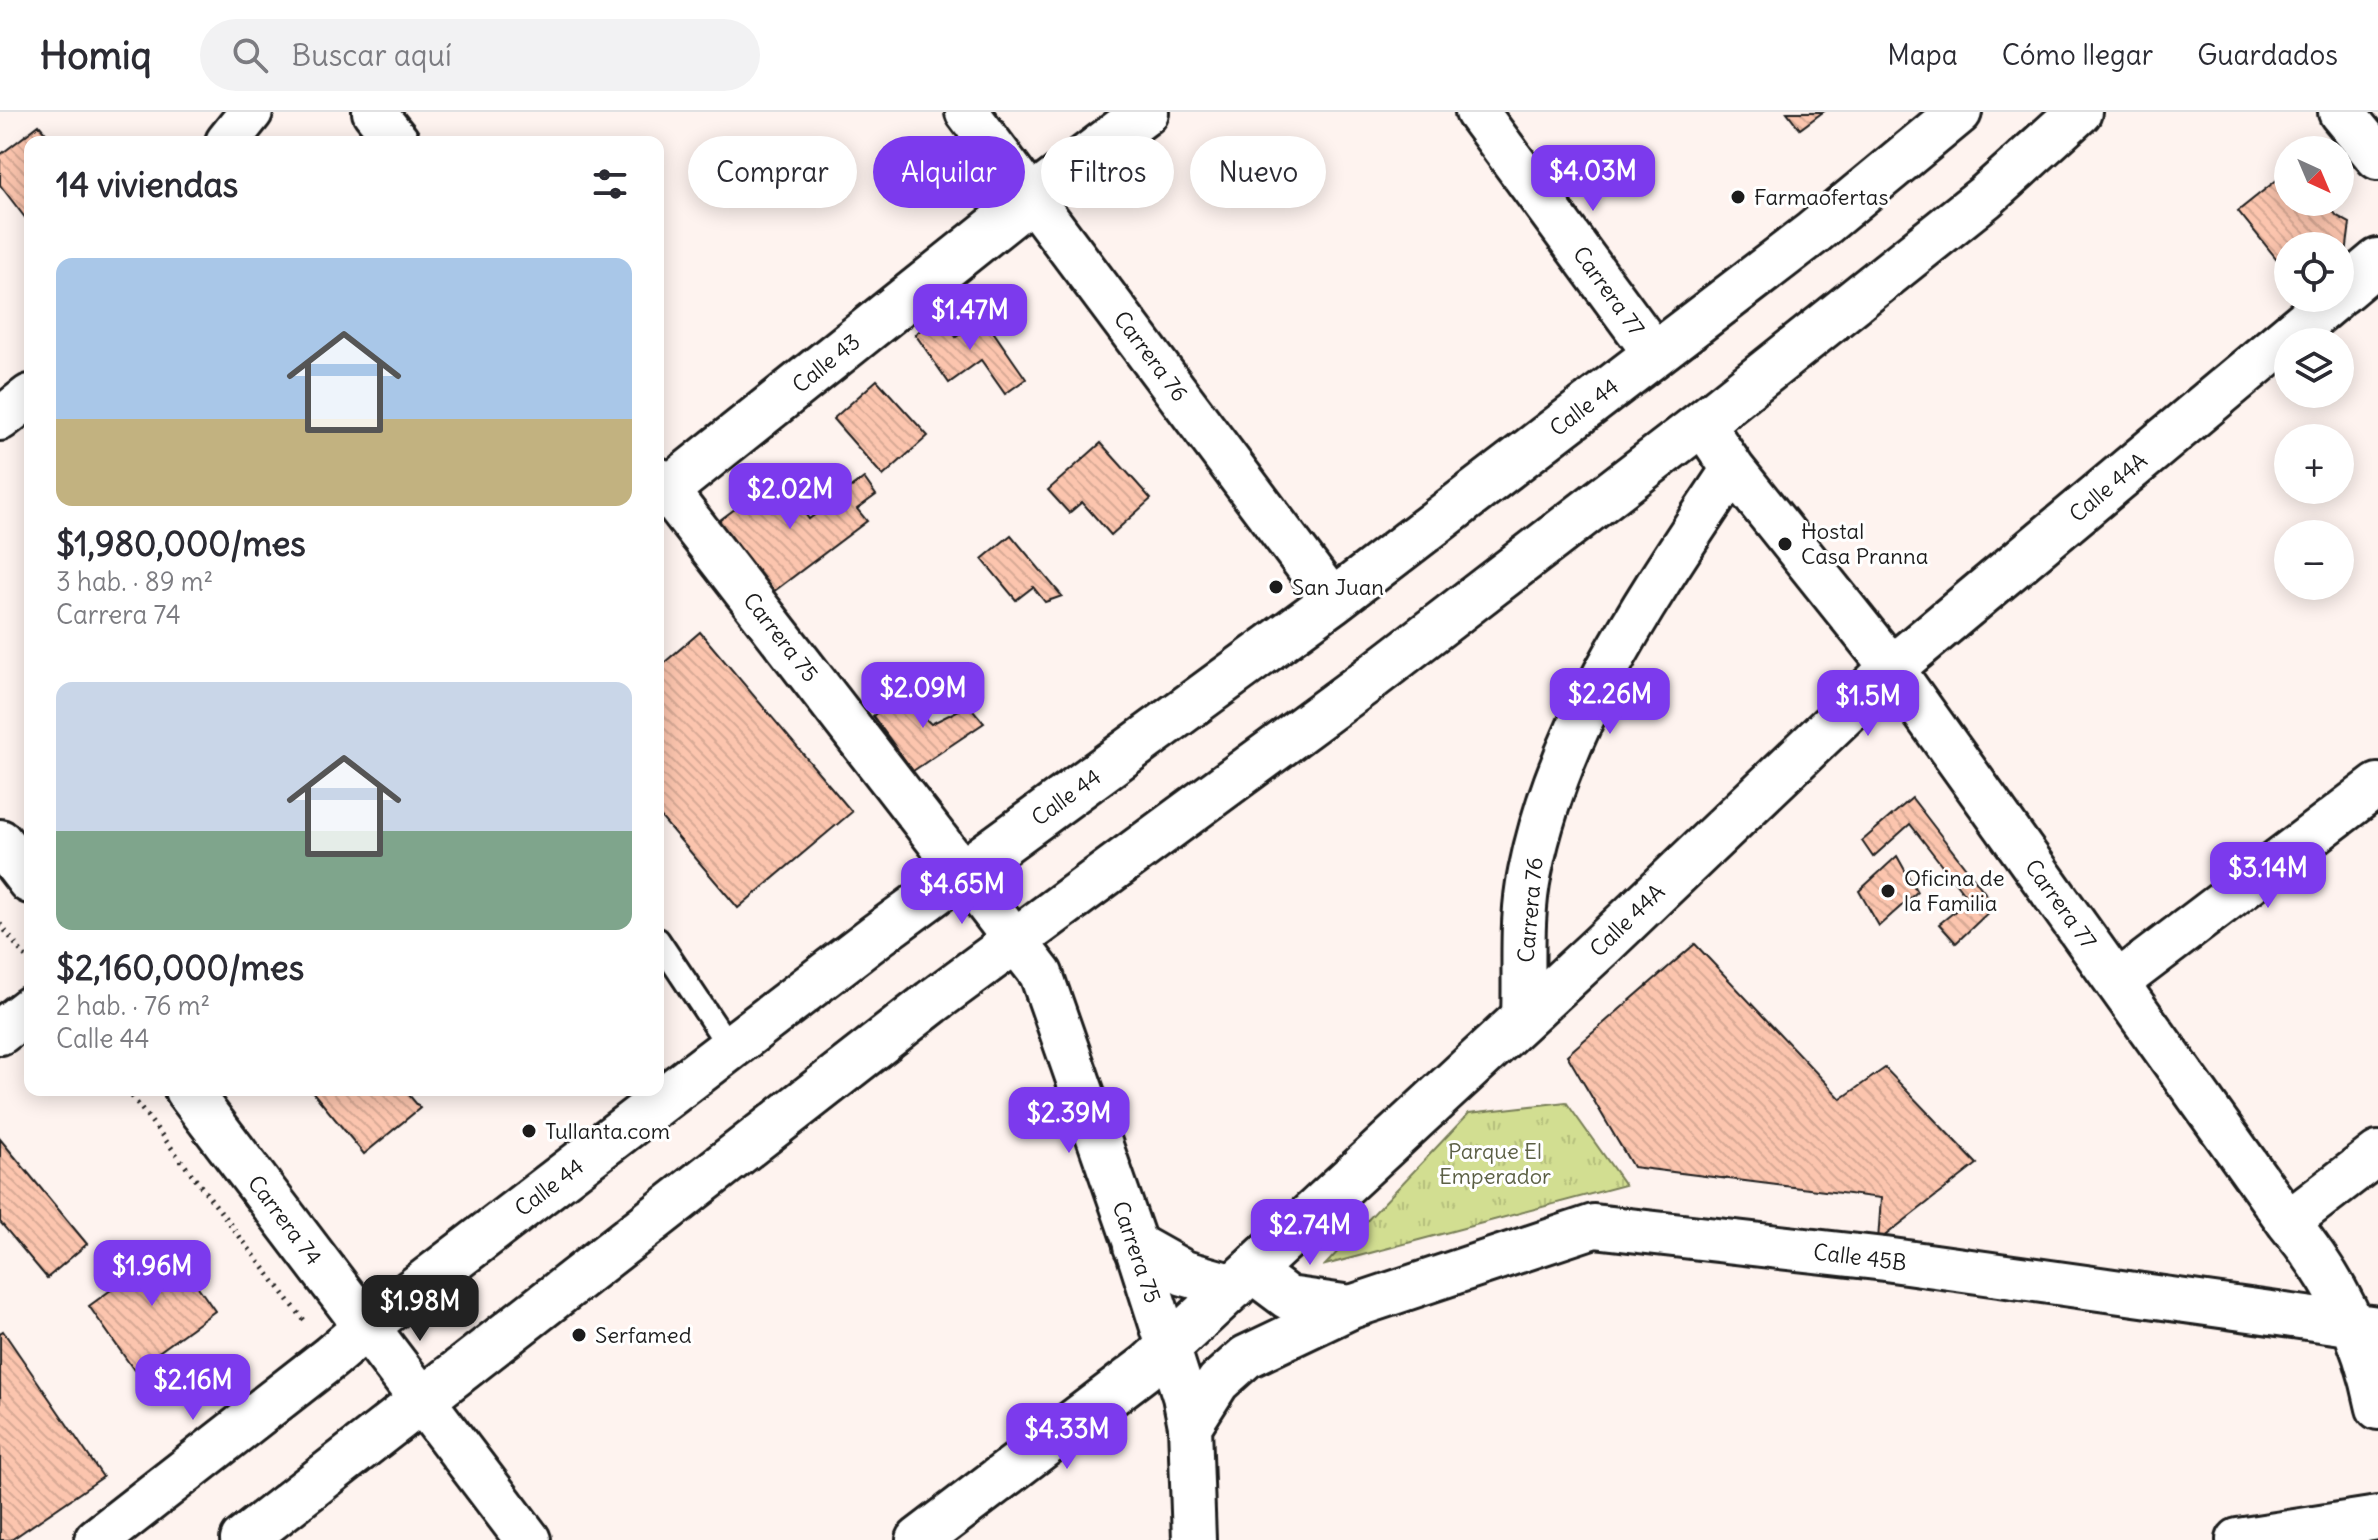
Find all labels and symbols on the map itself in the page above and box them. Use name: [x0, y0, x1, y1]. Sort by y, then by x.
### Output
north arrow: [2274, 136, 2354, 216]
pin: $4.03M: [1528, 145, 1658, 213]
place label: Farmaofertas: [1754, 183, 1888, 211]
marker: Farmaofertas: [1729, 188, 1747, 206]
street label: Carrera 77: [1567, 241, 1651, 342]
pin: $1.47M: [905, 284, 1035, 352]
street label: Carrera 76: [1108, 305, 1194, 407]
street label: Calle 43: [786, 327, 866, 399]
street label: Calle 44: [1544, 372, 1624, 442]
street label: Calle 44A: [2063, 446, 2153, 528]
pin: $2.02M: [725, 463, 855, 531]
place label: Hostal Casa Pranna: [1801, 517, 1928, 570]
marker: Hostal Casa Pranna: [1776, 535, 1794, 553]
place label: San Juan: [1292, 573, 1384, 601]
marker: San Juan: [1267, 578, 1285, 596]
street label: Carrera 75: [737, 587, 825, 687]
pin: $2.09M: [858, 662, 988, 730]
pin: $2.26M: [1545, 668, 1675, 736]
pin: $1.5M: [1812, 670, 1924, 738]
street label: Calle 44: [1026, 762, 1106, 832]
pin: $3.14M: [2203, 842, 2333, 910]
street label: Carrera 77: [2019, 854, 2103, 955]
street label: Carrera 76: [1511, 856, 1549, 964]
pin: $4.65M: [897, 858, 1027, 926]
place label: Oficina de la Familia: [1904, 864, 2005, 917]
street label: Calle 44A: [1584, 877, 1670, 963]
marker: Oficina de la Familia: [1879, 882, 1897, 900]
pin: $2.39M: [1004, 1087, 1134, 1155]
place label: Tullanta.com: [545, 1117, 670, 1145]
marker: Tullanta.com: [520, 1122, 538, 1140]
park label: Parque El Emperador: [1439, 1137, 1551, 1190]
street label: Calle 44: [509, 1152, 589, 1222]
street label: Carrera 74: [242, 1169, 328, 1271]
street label: Carrera 75: [1107, 1197, 1167, 1307]
pin: $2.74M: [1245, 1199, 1375, 1267]
street label: Calle 45B: [1812, 1237, 1908, 1277]
pin: $1.96M: [87, 1240, 217, 1308]
pin: $1.98M: [355, 1275, 485, 1343]
place label: Serfamed: [595, 1321, 692, 1349]
marker: Serfamed: [570, 1326, 588, 1344]
pin: $2.16M: [128, 1354, 258, 1422]
pin: $4.33M: [1002, 1403, 1132, 1471]

